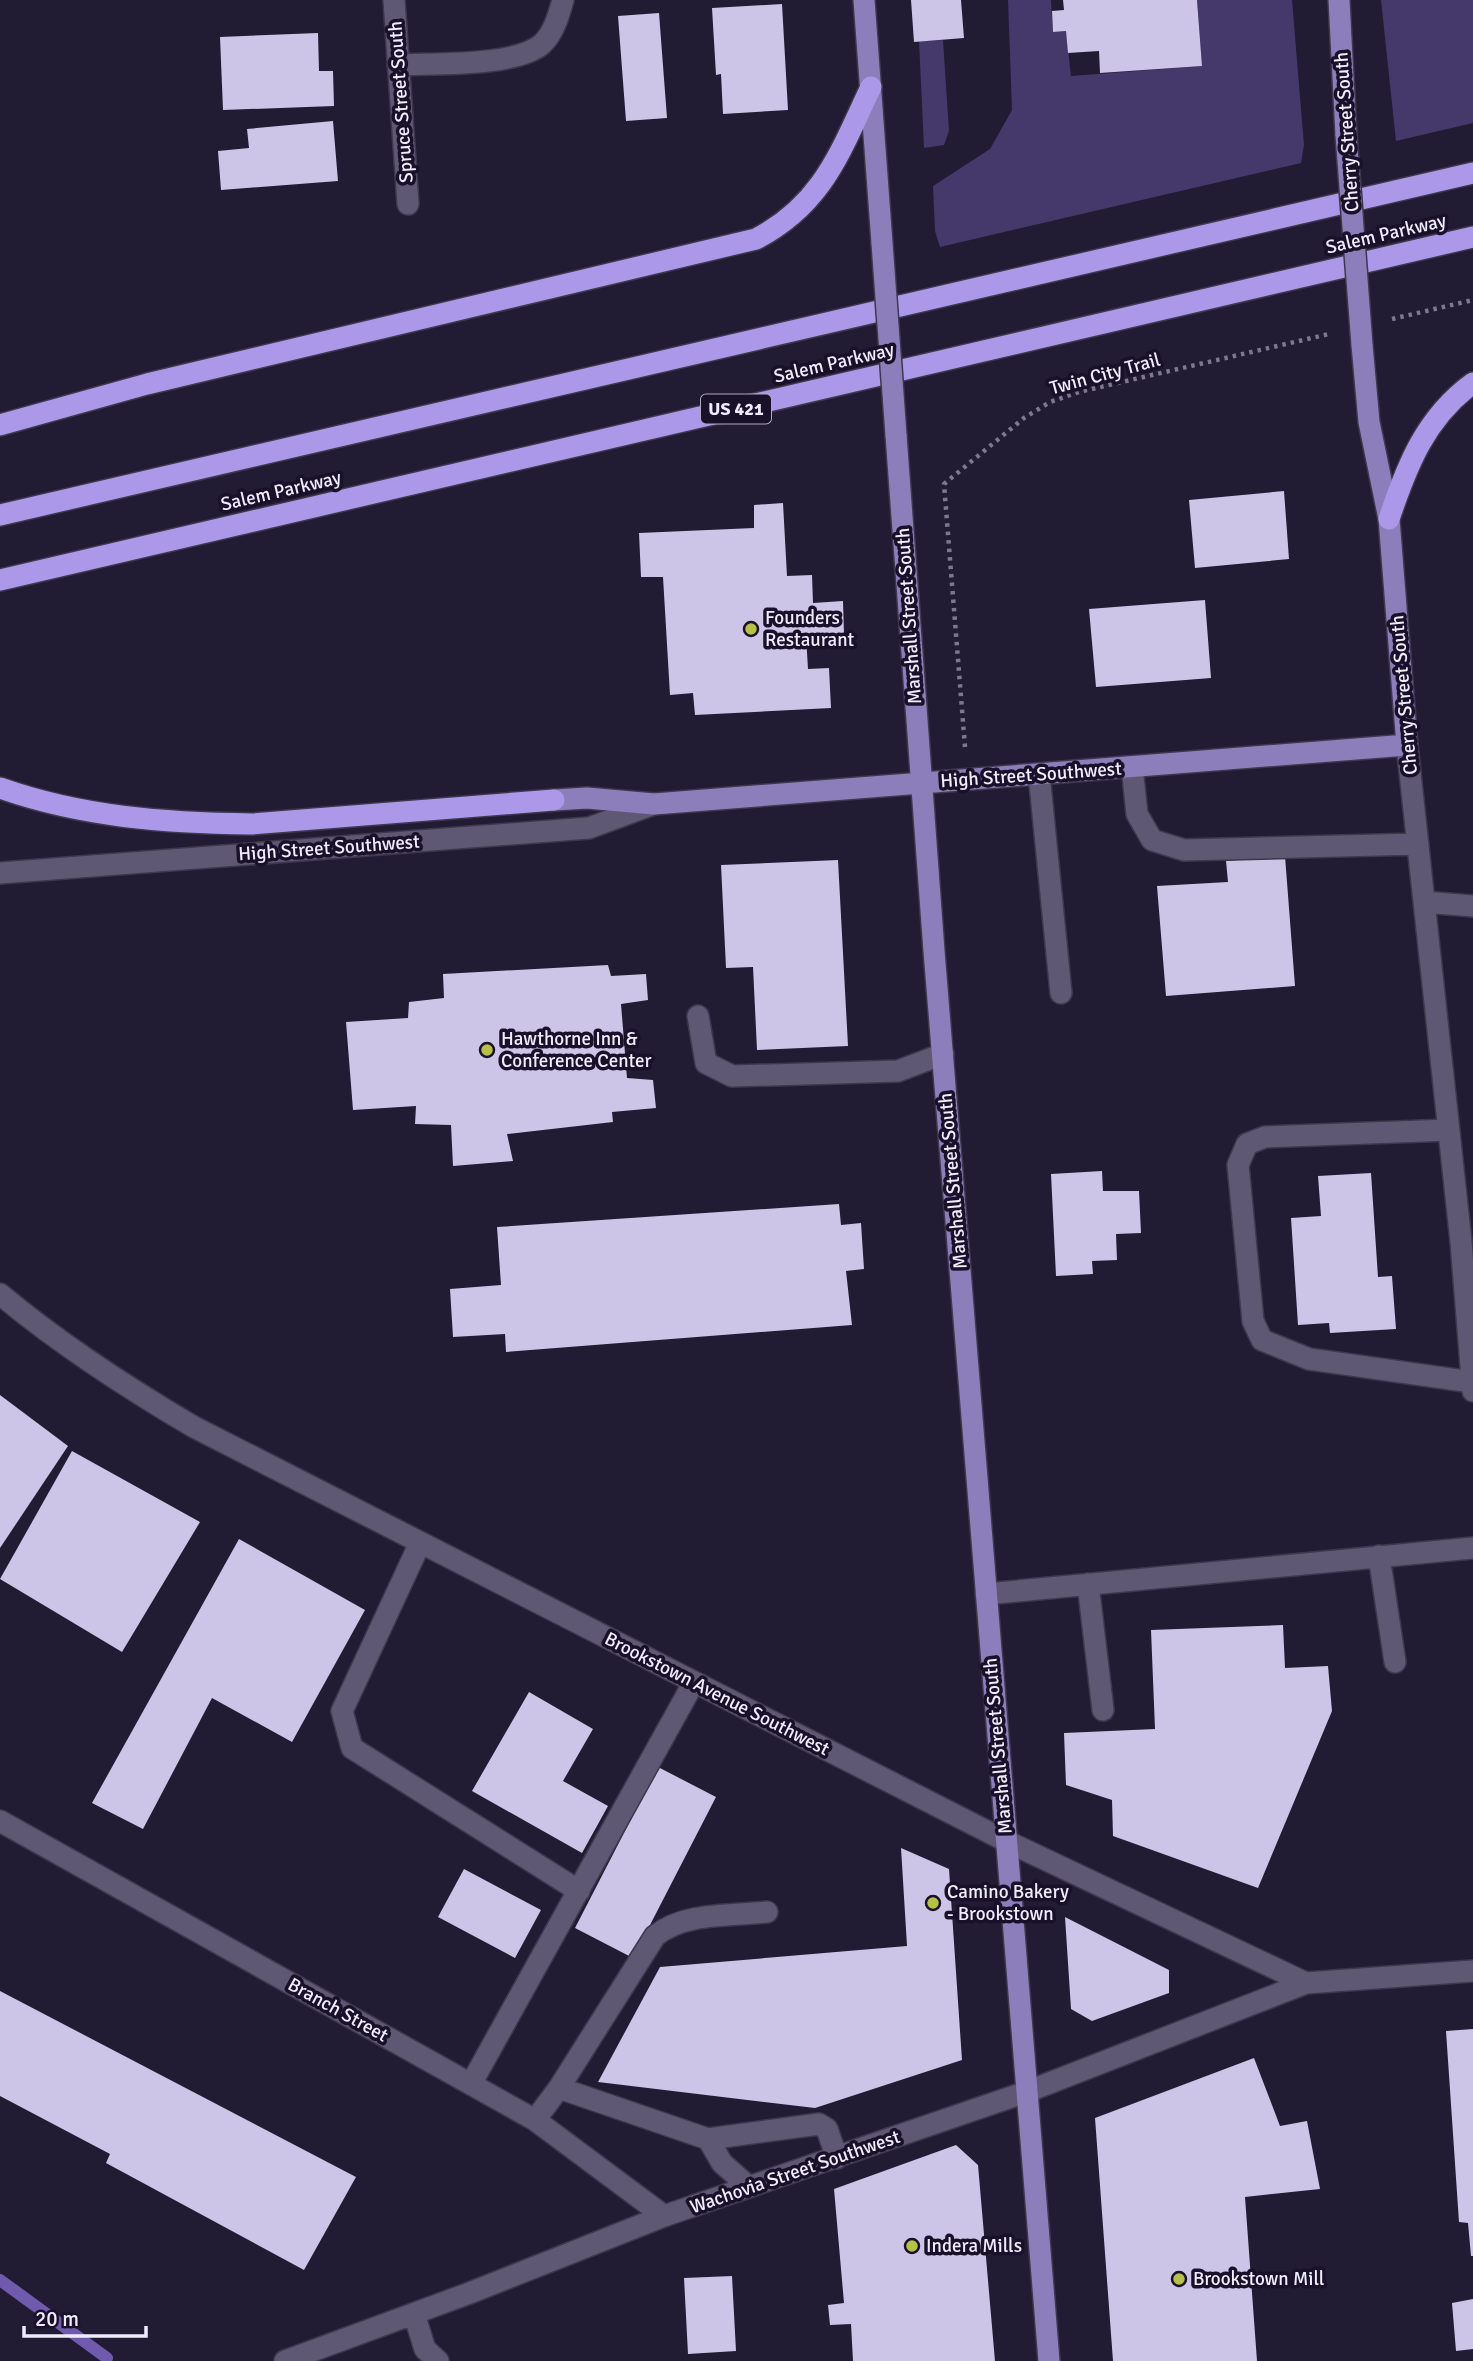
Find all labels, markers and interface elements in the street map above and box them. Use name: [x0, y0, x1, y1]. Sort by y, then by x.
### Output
street label: Spruce Street South: [383, 20, 419, 184]
street label: Cherry Street South: [1329, 51, 1365, 213]
street label: Salem Parkway: [1323, 208, 1449, 259]
street label: Salem Parkway: [771, 337, 897, 388]
street label: Twin City Trail: [1047, 348, 1163, 400]
road number: US 421: [701, 394, 771, 424]
street label: Salem Parkway: [218, 465, 344, 516]
street label: Marshall Street South: [891, 527, 927, 705]
place label: Founders Restaurant: [765, 606, 855, 652]
street label: Cherry Street South: [1385, 614, 1423, 776]
marker: Founders Restaurant: [743, 621, 759, 637]
street label: High Street Southwest: [940, 757, 1123, 793]
street label: High Street Southwest: [238, 830, 421, 866]
place label: Hawthorne Inn & Conference Center: [501, 1027, 652, 1073]
marker: Hawthorne Inn & Conference Center: [479, 1042, 495, 1058]
street label: Marshall Street South: [933, 1092, 973, 1270]
street label: Brookstown Avenue Southwest: [601, 1627, 834, 1761]
street label: Marshall Street South: [978, 1657, 1018, 1835]
place label: Camino Bakery - Brookstown: [947, 1880, 1069, 1926]
marker: Camino Bakery - Brookstown: [925, 1895, 941, 1911]
street label: Branch Street: [284, 1973, 393, 2048]
street label: Wachovia Street Southwest: [687, 2125, 903, 2219]
place label: Indera Mills: [926, 2234, 1022, 2258]
marker: Indera Mills: [904, 2238, 920, 2254]
place label: Brookstown Mill: [1193, 2267, 1324, 2291]
marker: Brookstown Mill: [1171, 2271, 1187, 2287]
scale bar: [24, 2294, 147, 2338]
text: 20 m: [35, 2306, 79, 2332]

